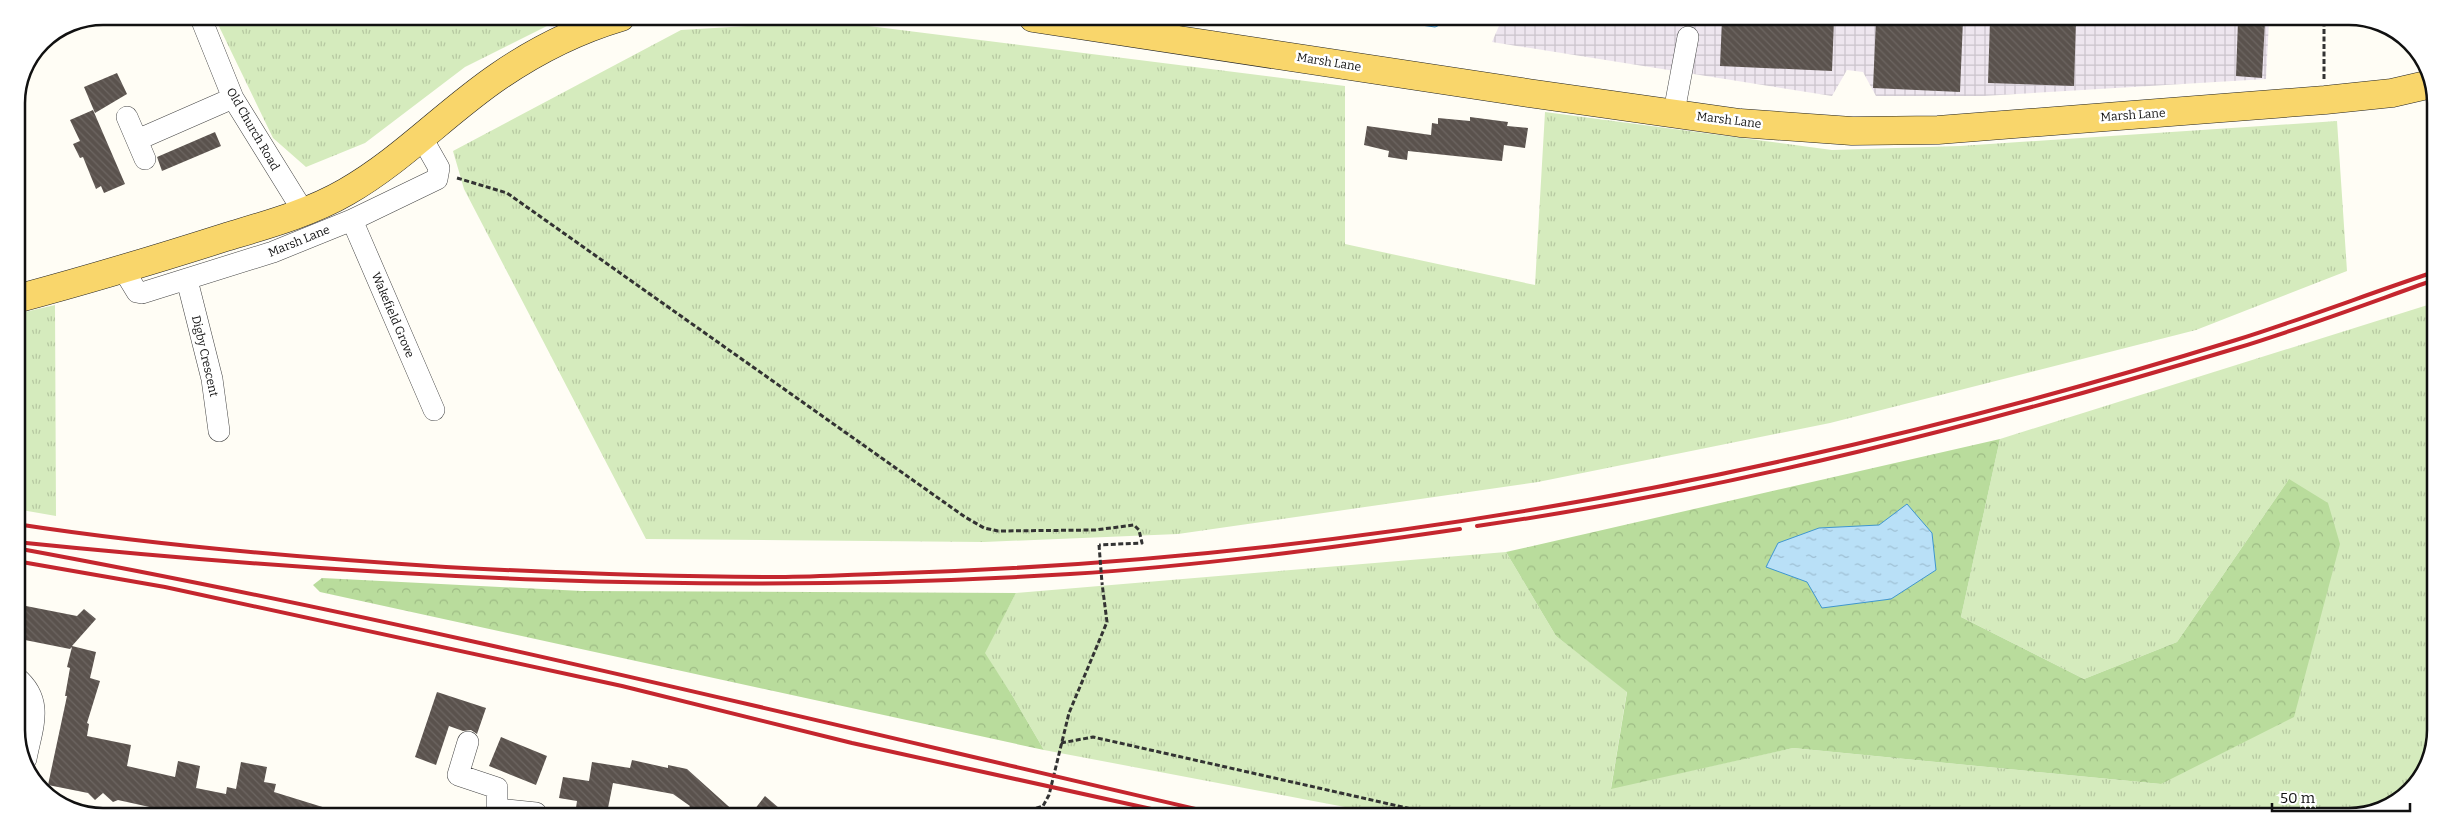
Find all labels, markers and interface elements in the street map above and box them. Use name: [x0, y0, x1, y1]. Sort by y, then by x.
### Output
street label: Marsh Lane: [1296, 50, 1362, 74]
street label: Old Church Road: [224, 85, 282, 173]
street label: Marsh Lane: [2100, 106, 2166, 124]
street label: Marsh Lane: [1696, 109, 1762, 131]
street label: Marsh Lane: [266, 222, 332, 260]
street label: Wakefield Grove: [369, 270, 417, 360]
street label: Digby Crescent: [189, 314, 221, 399]
scale bar: [2272, 780, 2410, 812]
text: 50 m: [2280, 789, 2316, 807]

